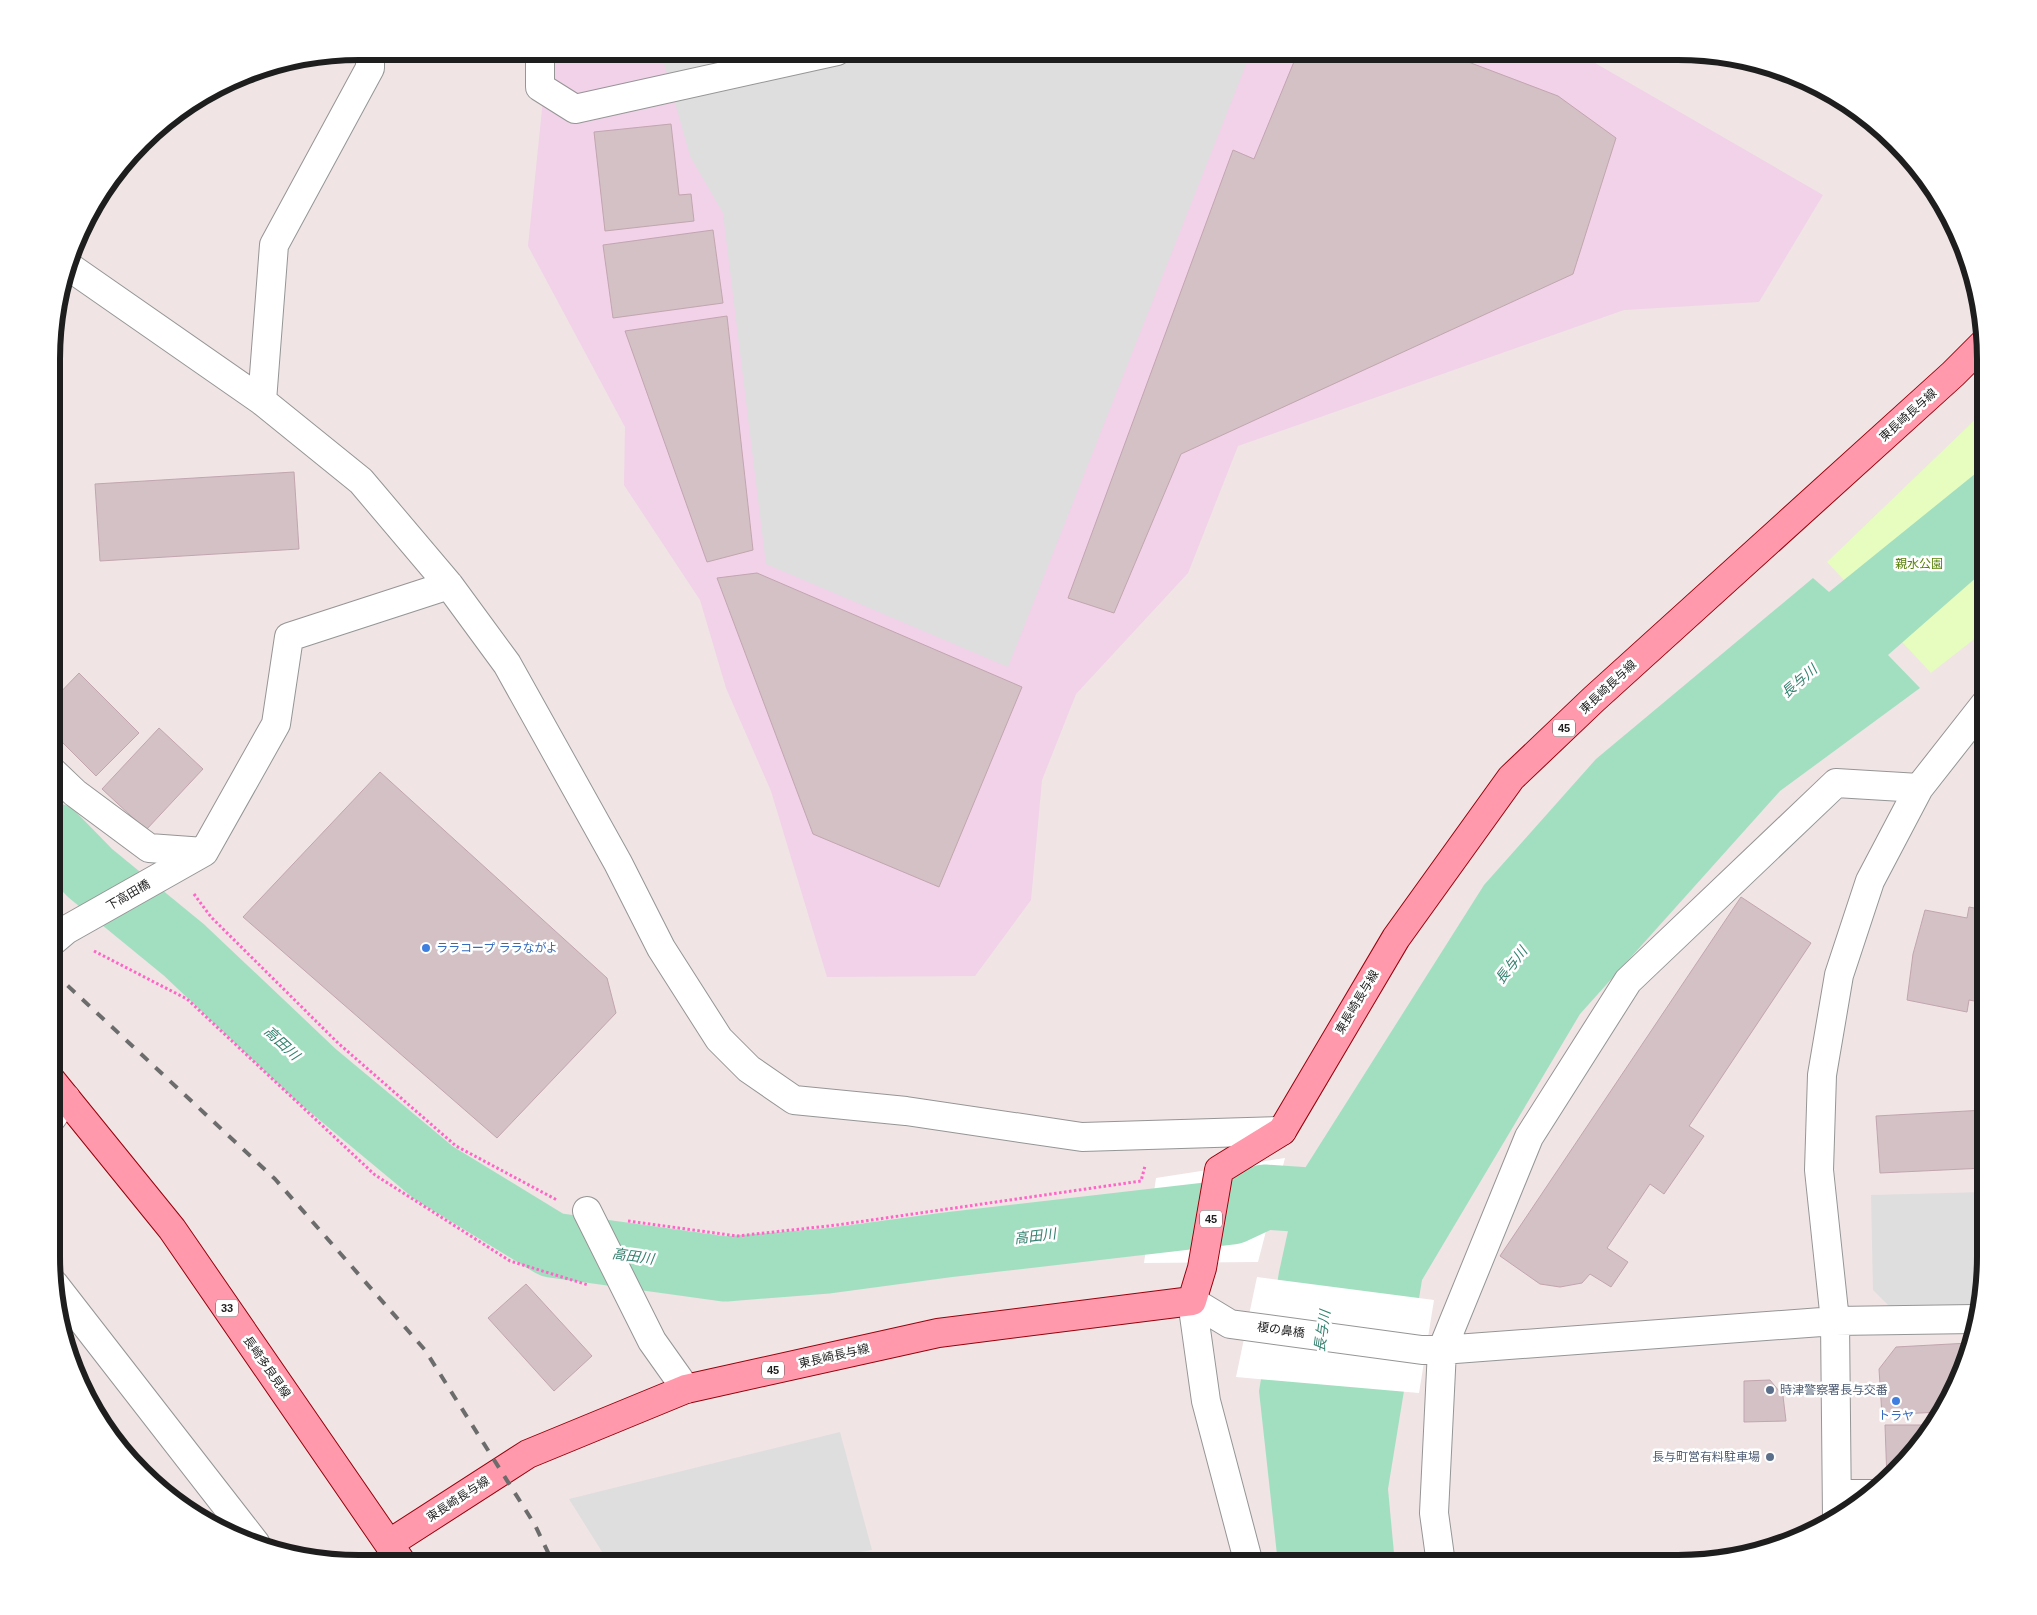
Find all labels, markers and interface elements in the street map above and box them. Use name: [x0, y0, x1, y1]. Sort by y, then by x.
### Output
street label: 東長崎長与線: [1877, 386, 1939, 444]
park label: 親水公園: [1895, 557, 1943, 571]
street label: 東長崎長与線: [1577, 657, 1639, 717]
water label: 長与川: [1778, 660, 1822, 701]
road number: 45: [1553, 720, 1575, 736]
street label: 下高田橋: [104, 877, 152, 913]
place label: ララコープ ララながよ: [436, 941, 558, 955]
marker: ララコープ ララながよ: [420, 942, 432, 954]
water label: 長与川: [1492, 942, 1531, 986]
street label: 東長崎長与線: [1332, 968, 1382, 1036]
water label: 高田川: [261, 1023, 304, 1065]
road number: 45: [1200, 1210, 1222, 1228]
water label: 高田川: [1013, 1225, 1059, 1246]
water label: 高田川: [611, 1245, 657, 1267]
road number: 33: [216, 1300, 238, 1316]
water label: 長与川: [1311, 1307, 1333, 1353]
street label: 榎の鼻橋: [1256, 1320, 1306, 1340]
street label: 長崎多良見線: [241, 1333, 293, 1401]
street label: 東長崎長与線: [797, 1341, 871, 1371]
road number: 45: [762, 1362, 784, 1378]
place label: 時津警察署長与交番: [1780, 1383, 1888, 1397]
marker: 時津警察署長与交番: [1764, 1384, 1776, 1396]
marker: トラヤ: [1890, 1395, 1902, 1407]
place label: トラヤ: [1878, 1409, 1914, 1423]
place label: 長与町営有料駐車場: [1652, 1450, 1760, 1464]
marker: 長与町営有料駐車場: [1764, 1451, 1776, 1463]
street label: 東長崎長与線: [424, 1474, 492, 1524]

